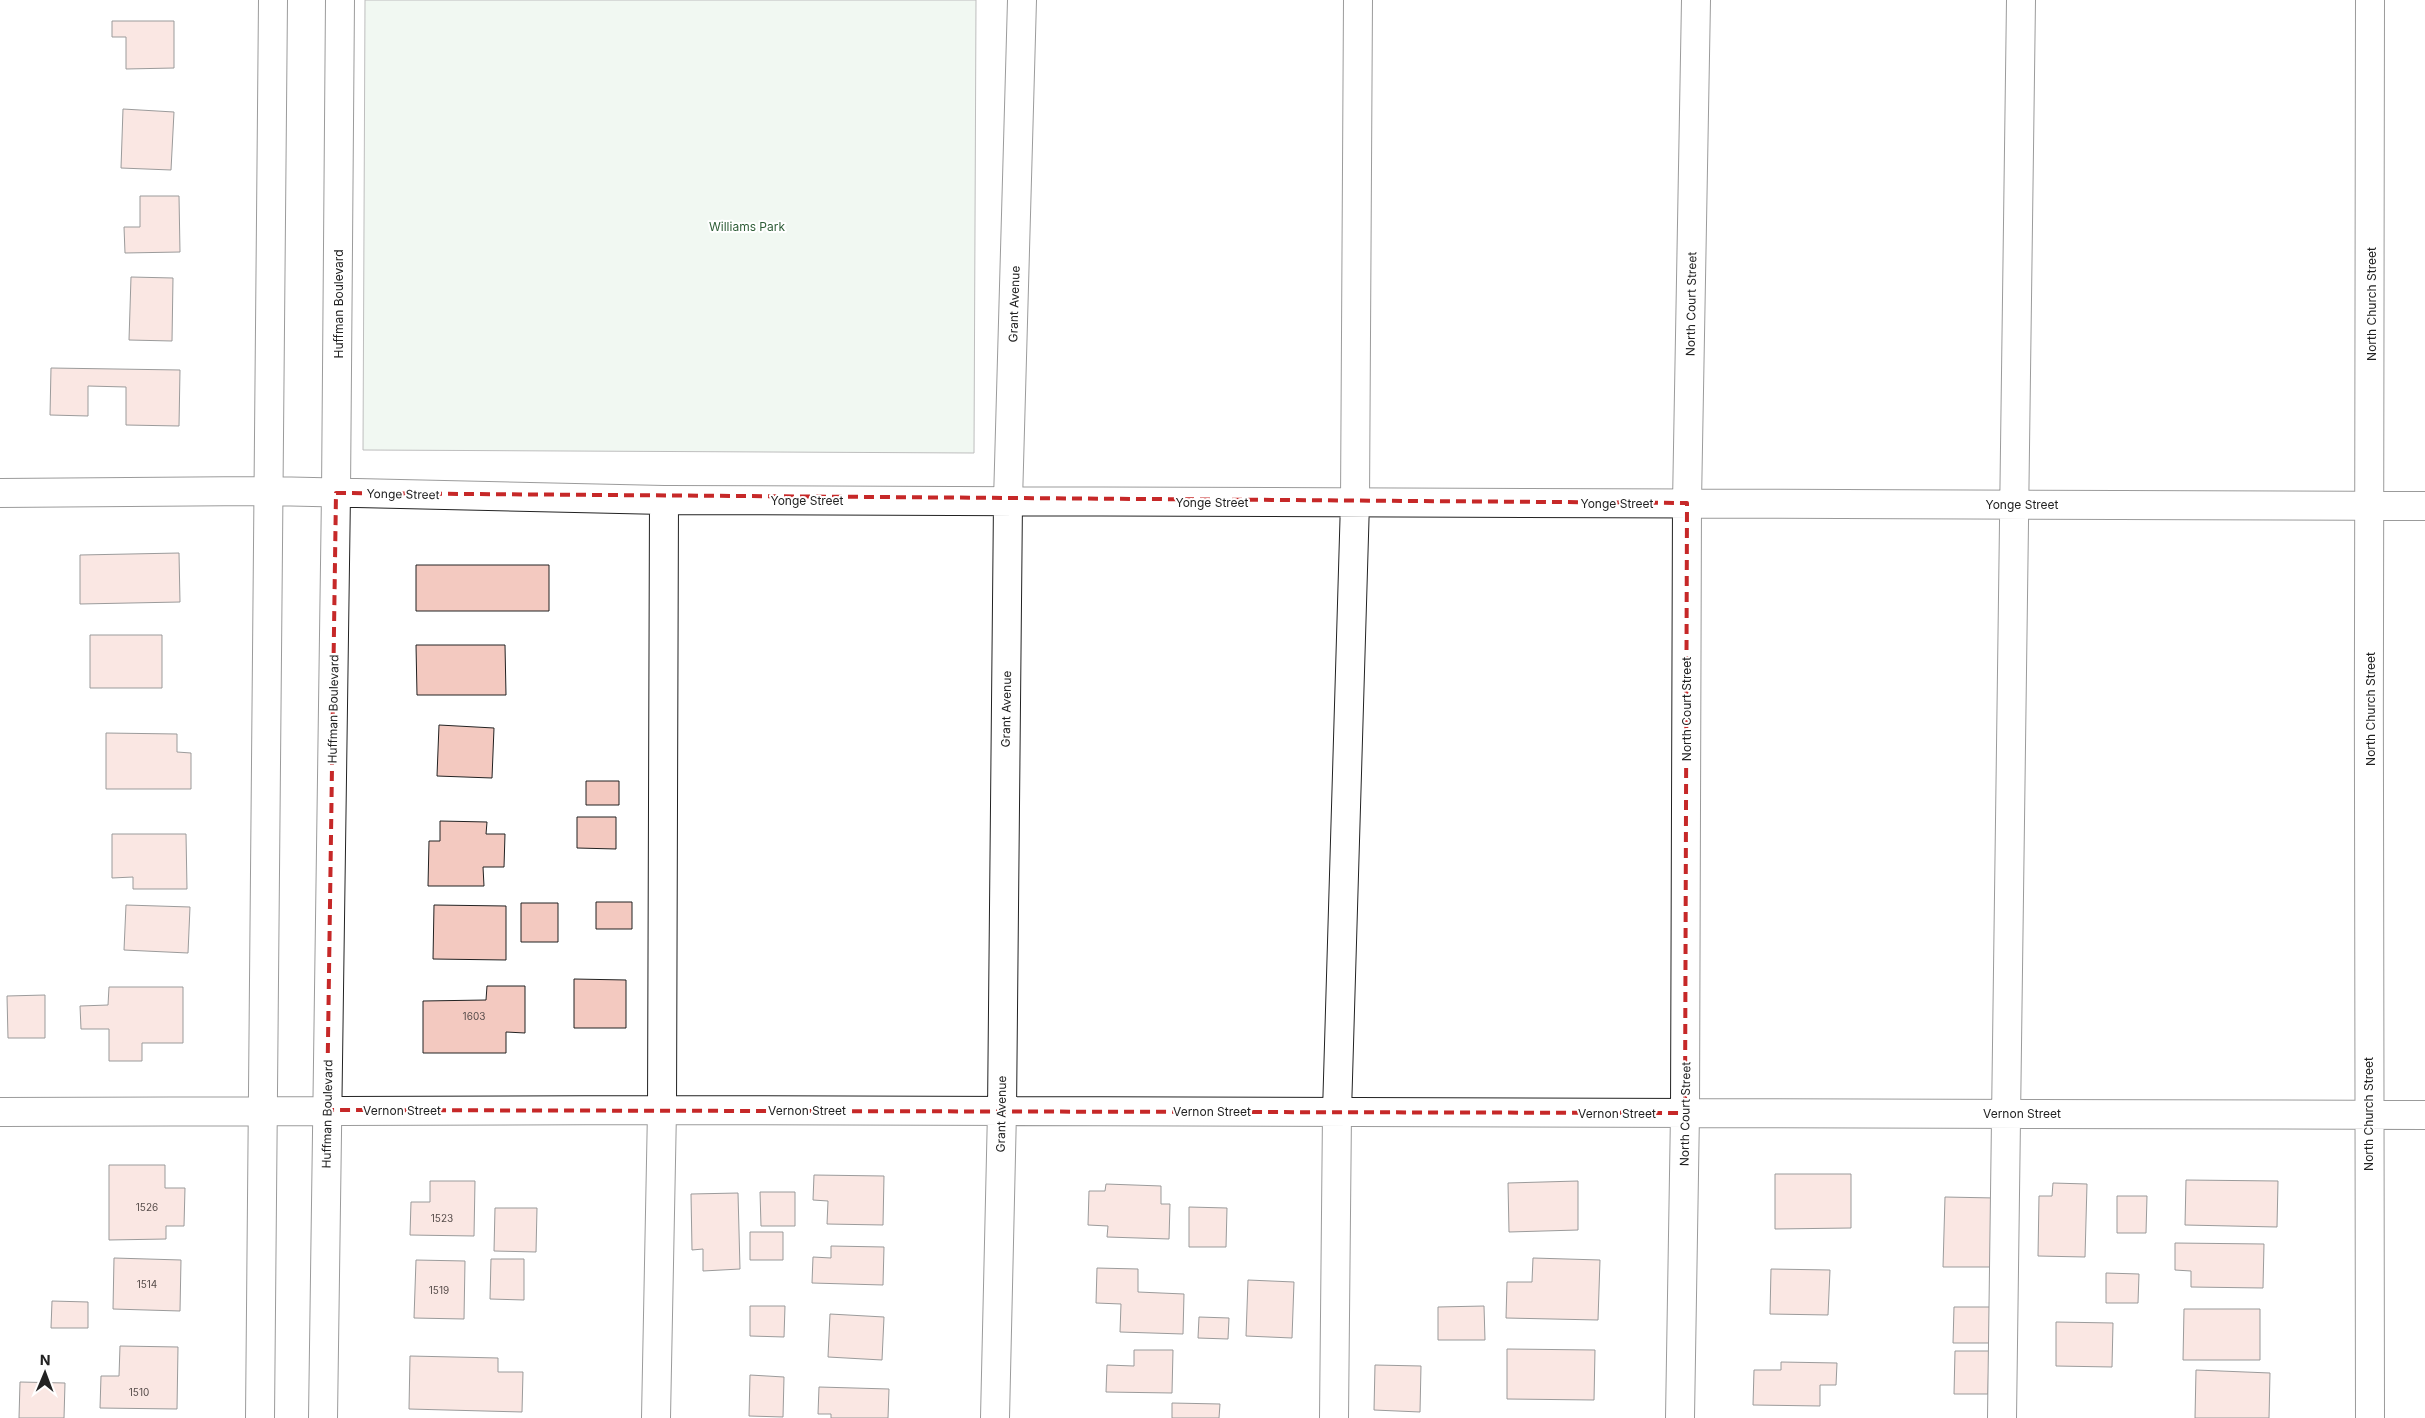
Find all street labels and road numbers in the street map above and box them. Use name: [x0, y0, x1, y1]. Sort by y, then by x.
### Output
street label: North Church Street: [2364, 247, 2379, 361]
street label: Huffman Boulevard: [331, 249, 346, 359]
street label: North Court Street: [1683, 252, 1699, 356]
street label: Grant Avenue: [1005, 265, 1023, 343]
street label: Yonge Street: [366, 486, 440, 502]
street label: Yonge Street: [770, 493, 844, 508]
street label: Yonge Street: [1175, 495, 1249, 510]
street label: Yonge Street: [1580, 496, 1654, 511]
street label: Yonge Street: [1985, 497, 2059, 512]
street label: North Church Street: [2363, 652, 2378, 766]
street label: Huffman Boulevard: [325, 654, 341, 764]
street label: North Court Street: [1679, 657, 1694, 761]
street label: Grant Avenue: [998, 670, 1014, 748]
street label: North Church Street: [2361, 1057, 2376, 1171]
street label: Huffman Boulevard: [319, 1059, 335, 1169]
street label: North Court Street: [1677, 1062, 1693, 1166]
street label: Grant Avenue: [993, 1075, 1009, 1153]
street label: Vernon Street: [363, 1103, 441, 1118]
street label: Vernon Street: [768, 1103, 846, 1118]
street label: Vernon Street: [1173, 1104, 1251, 1119]
street label: Vernon Street: [1578, 1106, 1656, 1121]
street label: Vernon Street: [1983, 1106, 2061, 1121]

